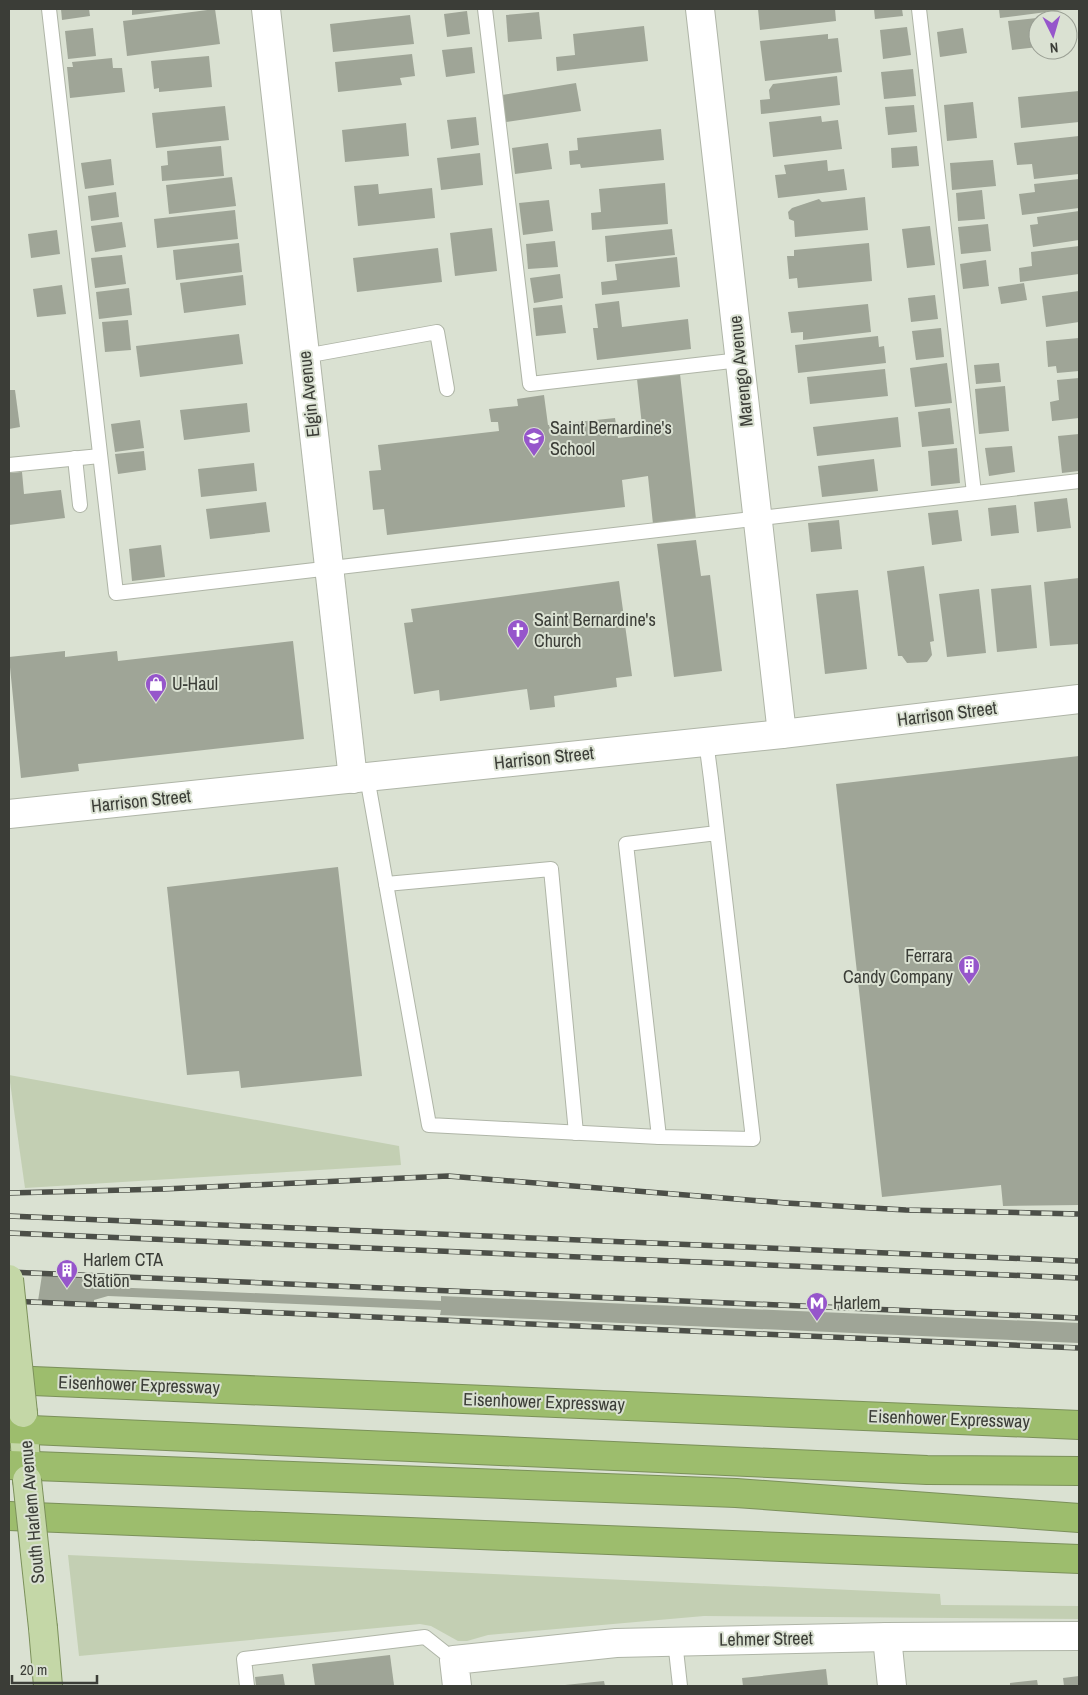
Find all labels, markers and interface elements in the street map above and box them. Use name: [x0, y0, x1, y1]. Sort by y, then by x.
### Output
north arrow: [1028, 10, 1078, 60]
text: N: [1049, 39, 1059, 57]
street label: Marengo Avenue: [722, 314, 759, 428]
street label: Elgin Avenue: [292, 350, 325, 438]
place label: Saint Bernardine's School: [550, 415, 672, 461]
school or university icon: Saint Bernardine's School: [522, 426, 546, 457]
place label: Saint Bernardine's Church: [534, 607, 656, 653]
church icon: Saint Bernardine's Church: [506, 618, 530, 649]
place label: U-Haul: [172, 671, 218, 696]
shop icon: U-Haul: [144, 672, 168, 703]
street label: Harrison Street: [896, 695, 998, 732]
street label: Harrison Street: [493, 740, 595, 775]
street label: Harrison Street: [90, 783, 192, 818]
place label: Ferrara Candy Company: [843, 943, 954, 989]
building icon: Ferrara Candy Company: [957, 954, 981, 985]
place label: Harlem CTA Station: [83, 1247, 163, 1293]
building icon: Harlem CTA Station: [55, 1258, 79, 1289]
place label: Harlem: [833, 1290, 881, 1315]
metro station icon: Harlem: [805, 1291, 829, 1322]
street label: Eisenhower Expressway: [58, 1369, 221, 1400]
street label: Eisenhower Expressway: [463, 1386, 626, 1417]
street label: Eisenhower Expressway: [868, 1403, 1031, 1434]
street label: South Harlem Avenue: [13, 1440, 50, 1585]
street label: Lehmer Street: [719, 1625, 813, 1652]
scale bar: [12, 1652, 98, 1684]
text: 20 m: [20, 1659, 47, 1680]

